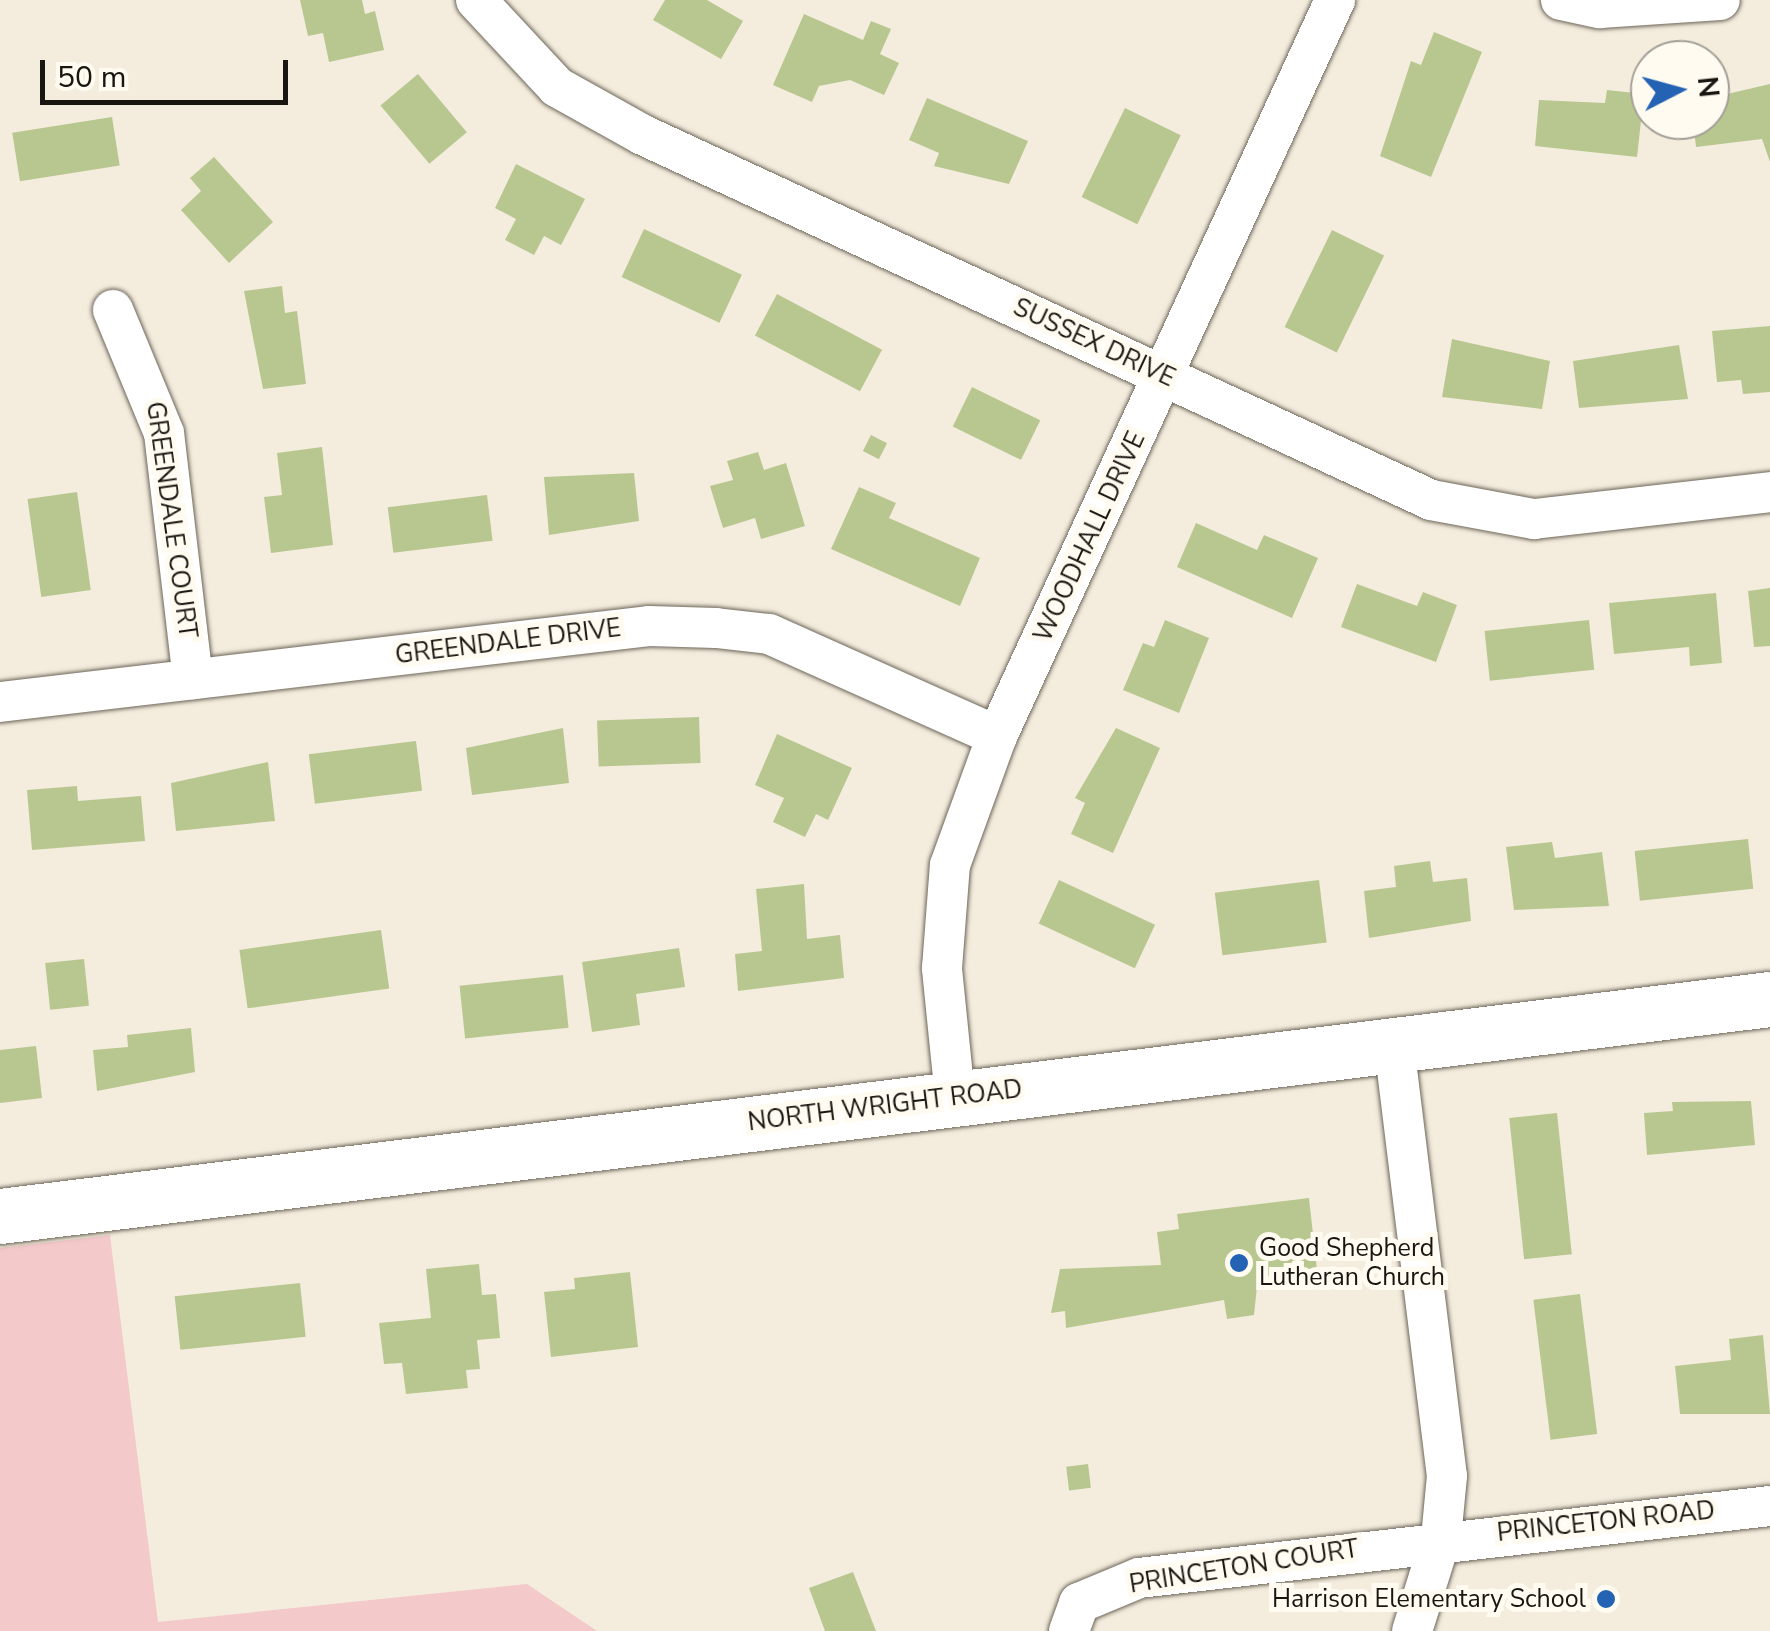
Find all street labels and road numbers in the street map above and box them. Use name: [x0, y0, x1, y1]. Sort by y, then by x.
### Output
street label: SUSSEX DRIVE: [1008, 292, 1180, 394]
street label: GREENDALE COURT: [140, 400, 202, 640]
street label: WOODHALL DRIVE: [1028, 427, 1152, 647]
street label: GREENDALE DRIVE: [393, 613, 623, 671]
street label: NORTH WRIGHT ROAD: [746, 1074, 1024, 1138]
street label: PRINCETON ROAD: [1496, 1496, 1716, 1548]
street label: PRINCETON COURT: [1127, 1534, 1361, 1600]

